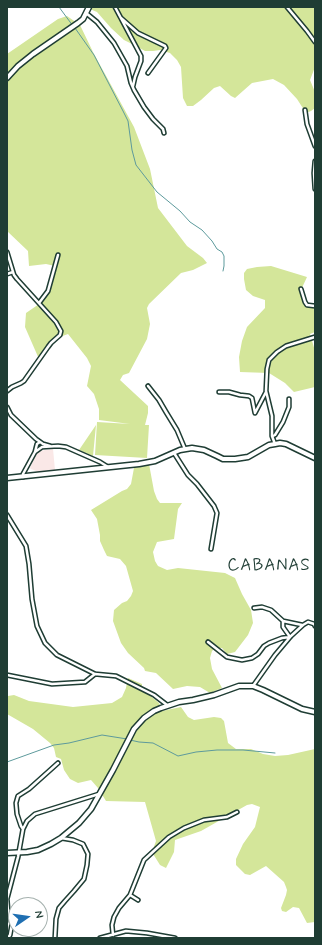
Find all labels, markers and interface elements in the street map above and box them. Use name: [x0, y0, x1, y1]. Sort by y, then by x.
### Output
district label: CABANAS: [228, 556, 310, 576]
north arrow: [8, 897, 48, 937]
text: N: [31, 909, 46, 920]

